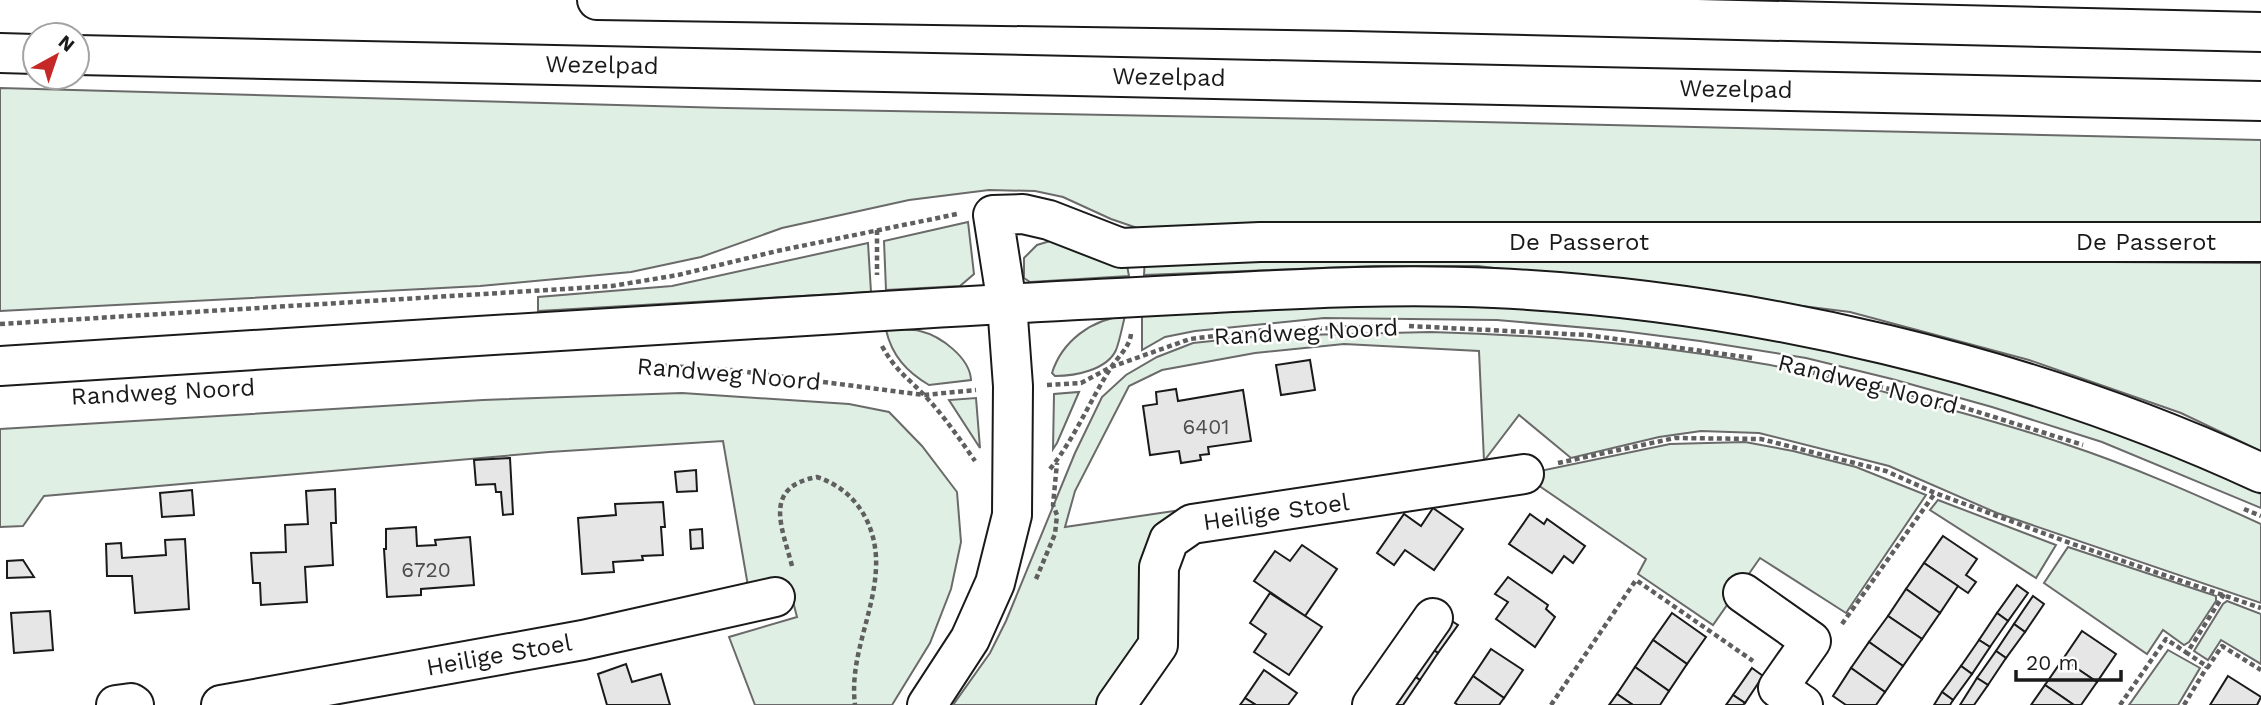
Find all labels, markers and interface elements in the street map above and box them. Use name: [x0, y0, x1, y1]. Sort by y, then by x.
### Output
north arrow: [21, 21, 91, 91]
text: N: [54, 30, 79, 57]
street label: Wezelpad: [545, 50, 659, 80]
street label: Wezelpad: [1112, 62, 1226, 92]
street label: Wezelpad: [1679, 74, 1793, 104]
street label: De Passerot: [1509, 228, 1649, 256]
street label: De Passerot: [2076, 228, 2216, 256]
street label: Randweg Noord: [1213, 313, 1399, 351]
street label: Randweg Noord: [1775, 348, 1961, 420]
street label: Randweg Noord: [636, 352, 822, 396]
street label: Randweg Noord: [70, 373, 256, 411]
house number: 6401: [1183, 414, 1229, 439]
street label: Heilige Stoel: [1201, 488, 1351, 536]
house number: 6720: [401, 557, 451, 582]
street label: Heilige Stoel: [424, 628, 575, 682]
scale bar: [2016, 638, 2121, 682]
text: 20 m: [2026, 650, 2078, 675]

